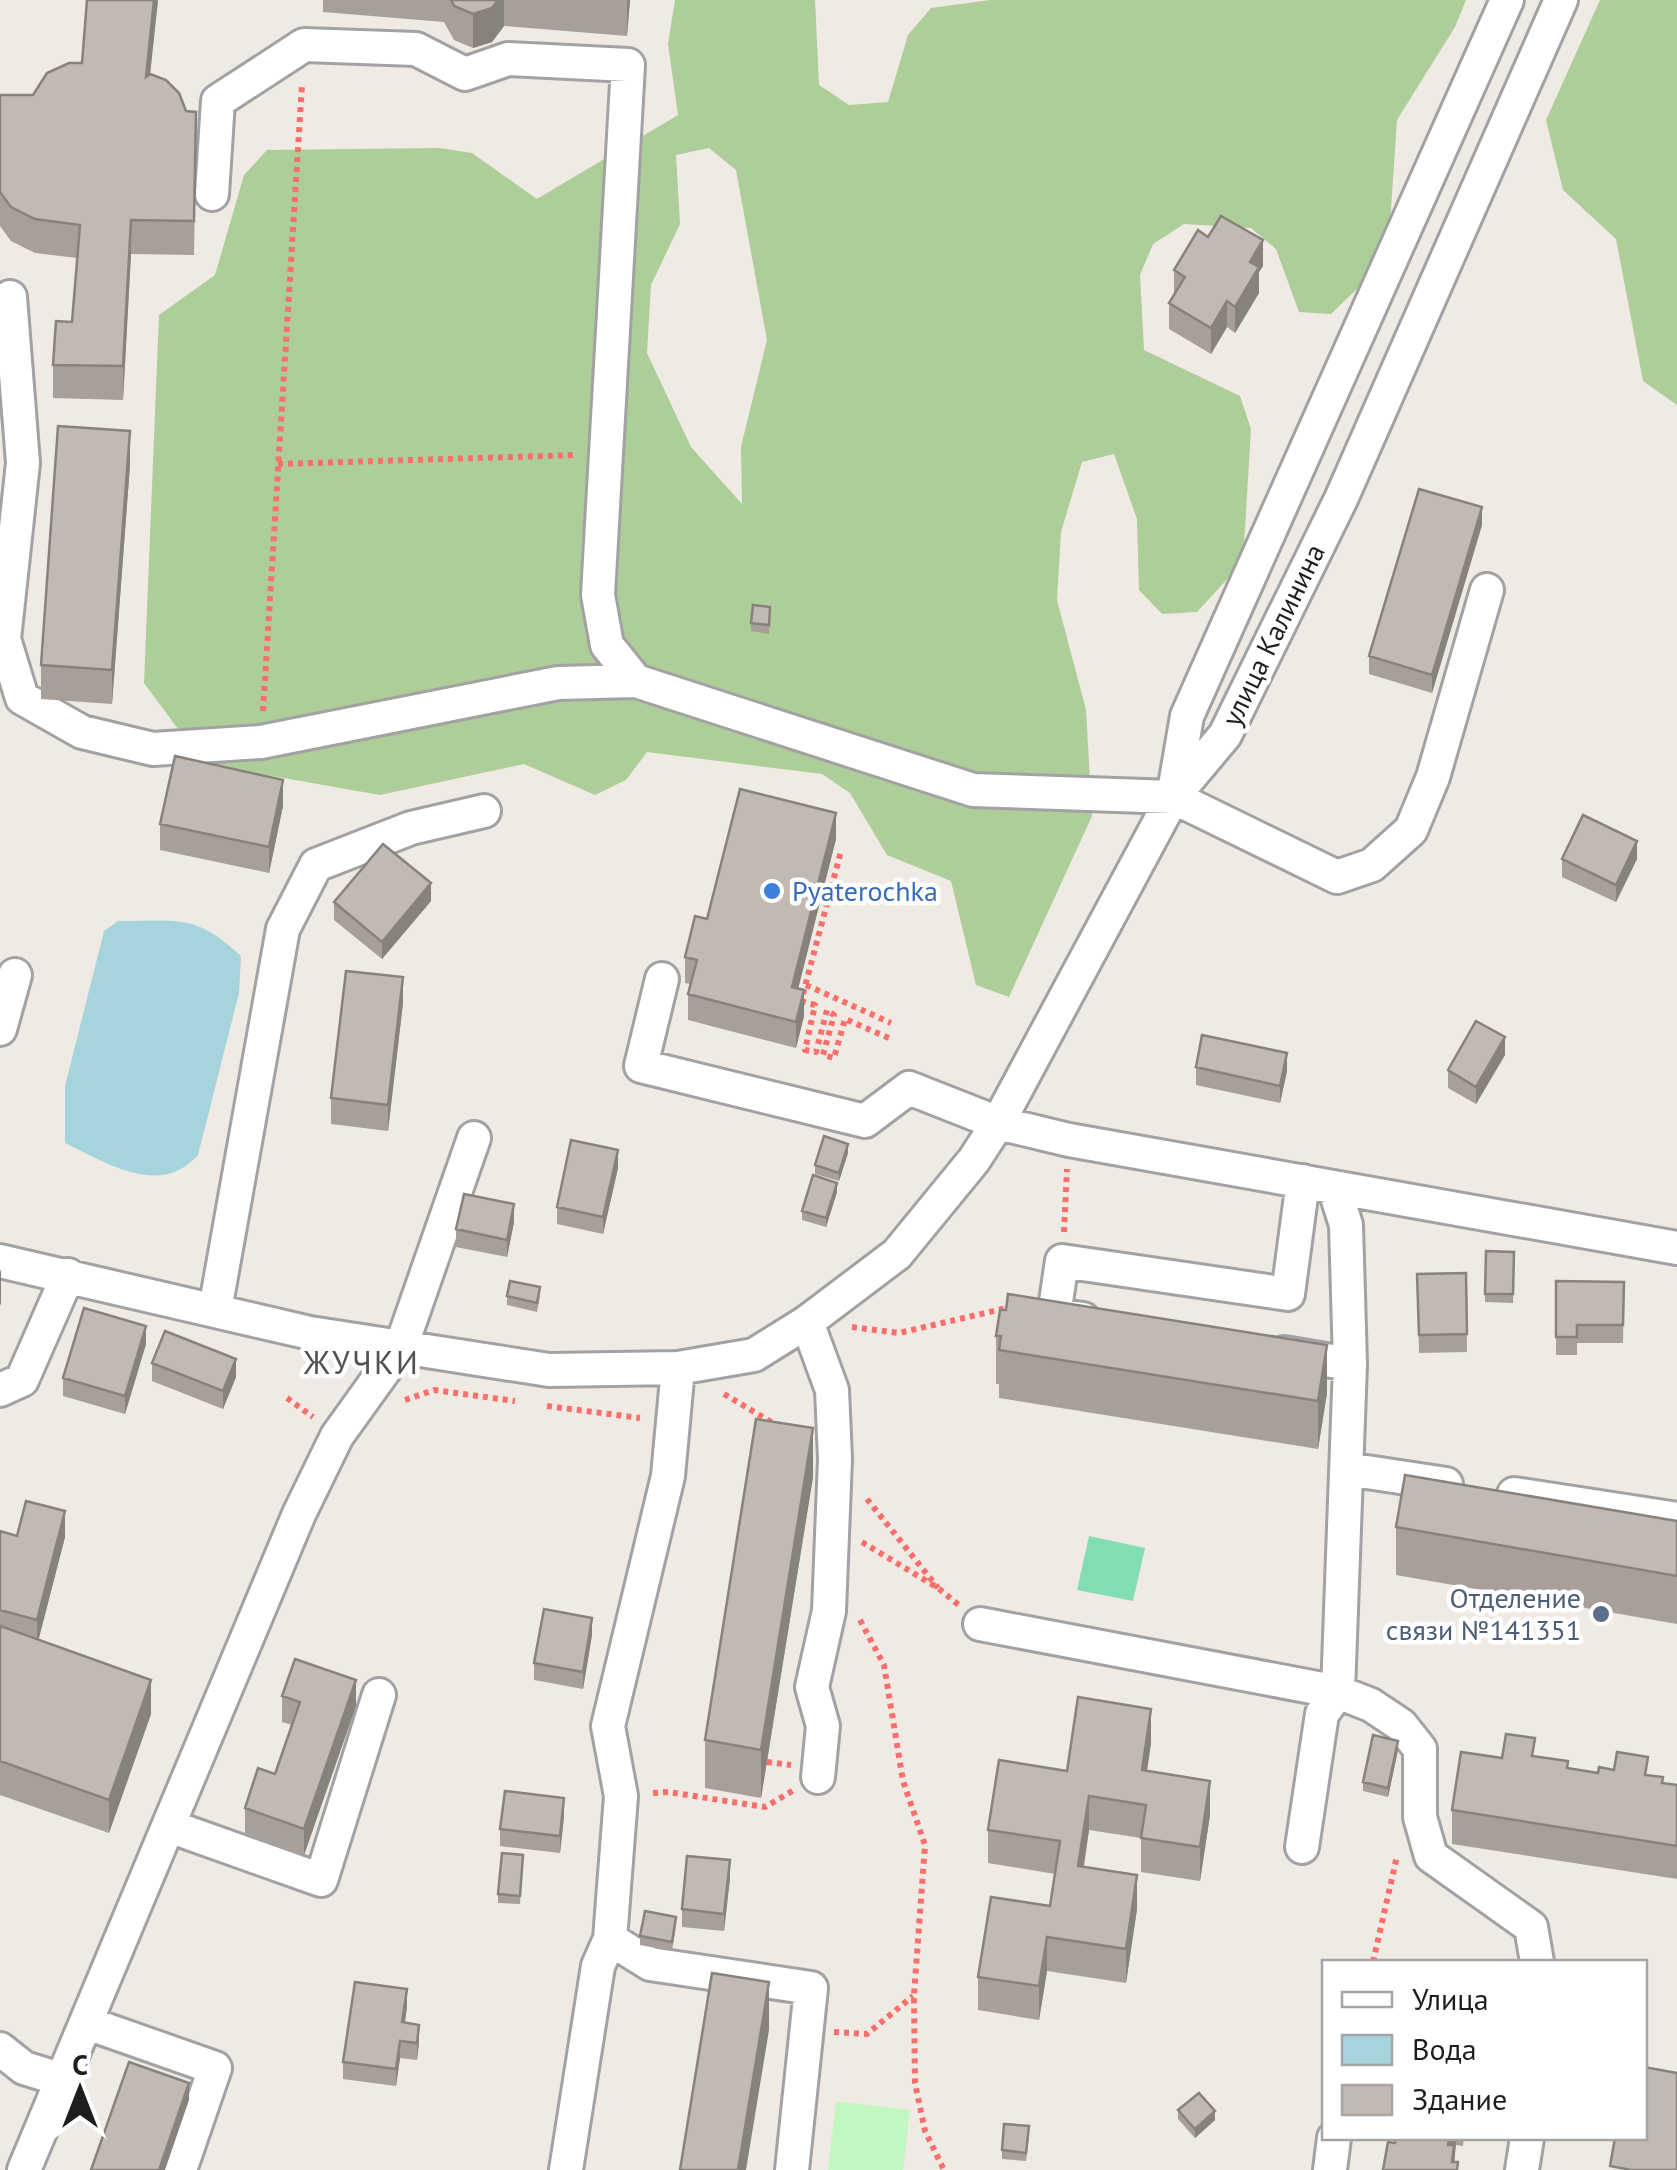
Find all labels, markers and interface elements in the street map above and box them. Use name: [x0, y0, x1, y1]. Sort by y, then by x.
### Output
street label: улица Калинина: [1212, 537, 1333, 732]
place label: Pyaterochka: [792, 872, 938, 909]
marker: Pyaterochka: [761, 880, 783, 902]
district label: ЖУЧКИ: [303, 1341, 420, 1383]
place label: Отделение связи №141351: [1386, 1579, 1581, 1648]
marker: Отделение связи №141351: [1590, 1603, 1612, 1625]
legend: [1322, 1960, 1647, 2140]
text: Улица: [1412, 1979, 1489, 2018]
text: Вода: [1412, 2029, 1477, 2068]
north arrow: [30, 2040, 130, 2140]
text: С: [72, 2046, 88, 2083]
text: Здание: [1412, 2079, 1507, 2118]

